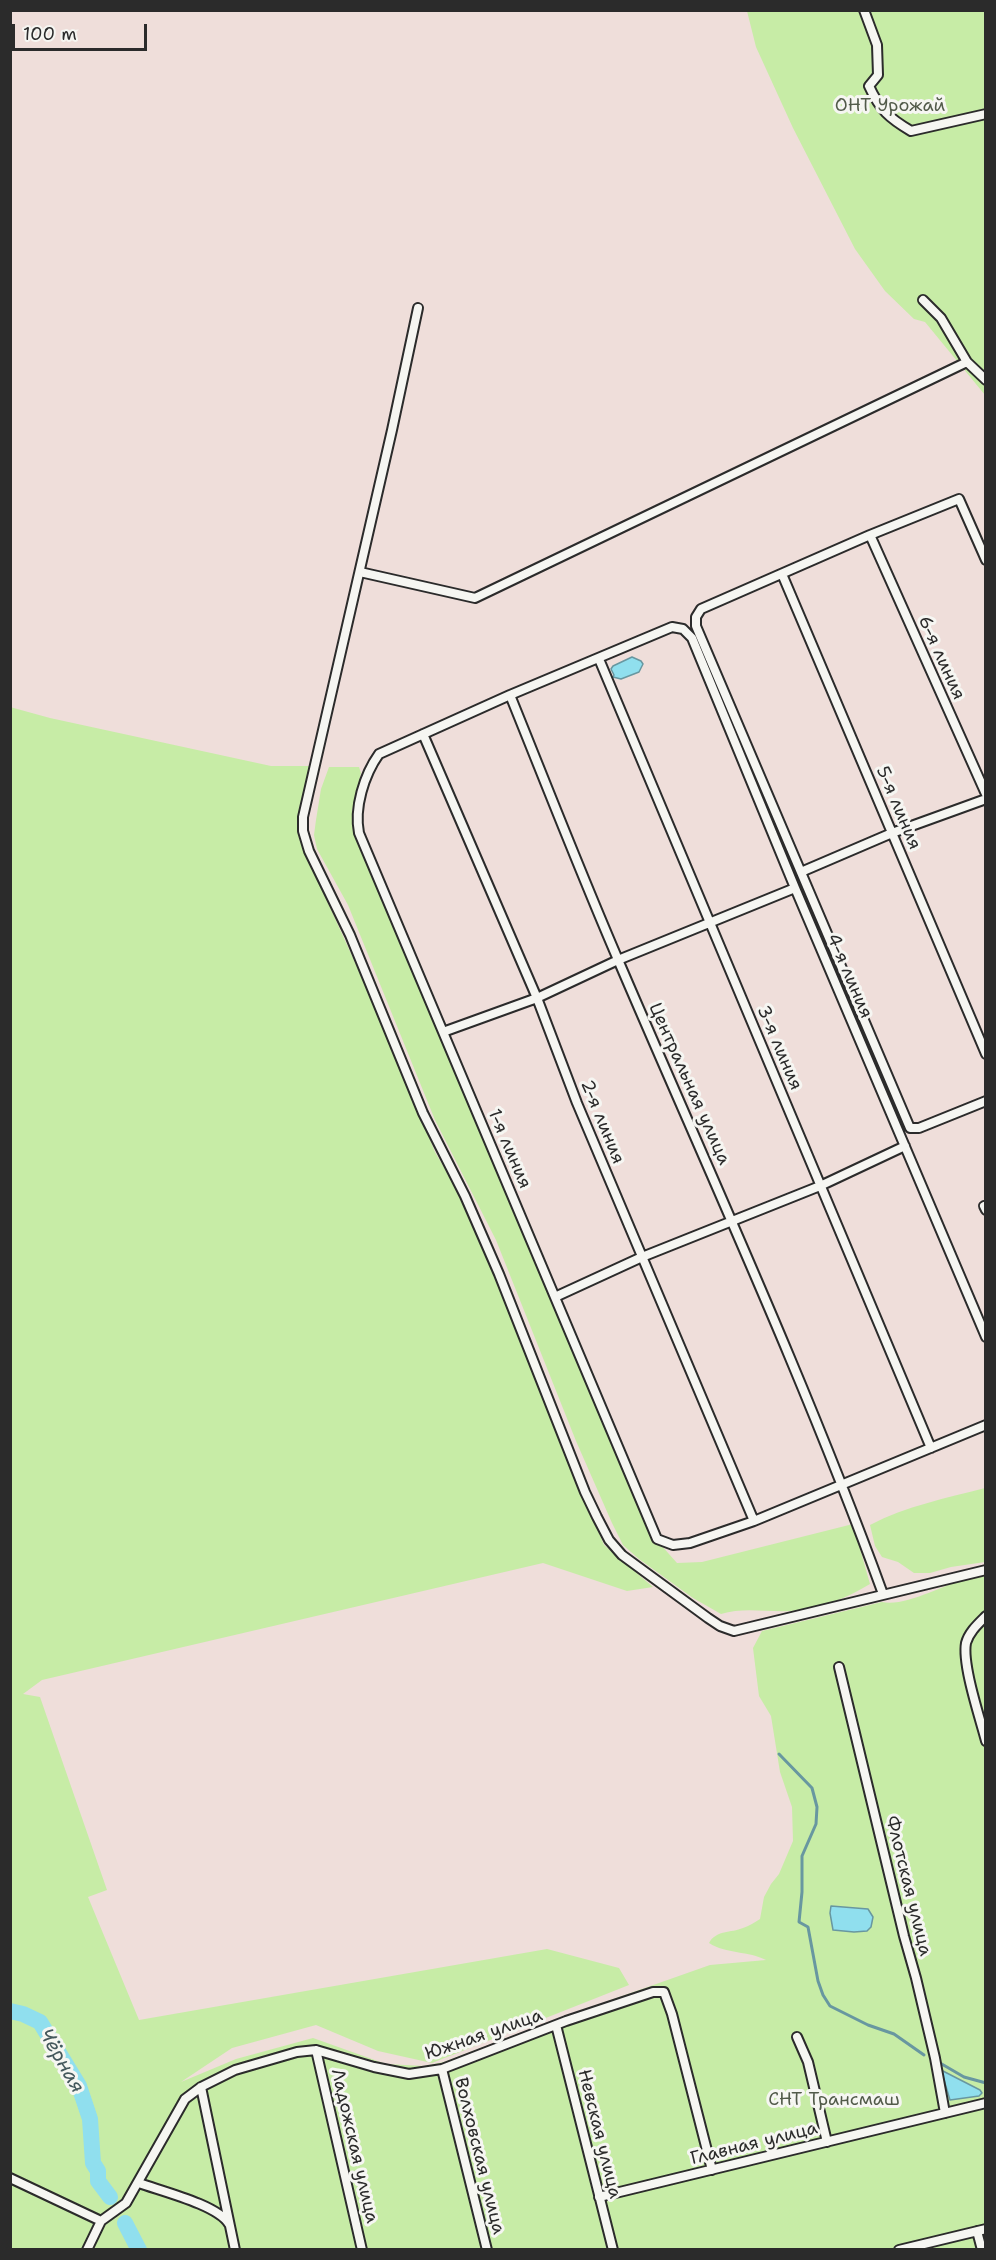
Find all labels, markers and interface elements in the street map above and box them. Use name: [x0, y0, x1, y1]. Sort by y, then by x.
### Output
scale bar: [15, 12, 150, 50]
text: 100 m: [23, 22, 77, 46]
park label: ОНТ Урожай: [835, 95, 945, 117]
street label: 6-я линия: [913, 613, 969, 703]
street label: 5-я линия: [871, 763, 925, 853]
street label: 4-я линия: [821, 930, 877, 1022]
street label: Центральная улица: [644, 1000, 734, 1168]
street label: 3-я линия: [752, 1003, 806, 1093]
street label: 2-я линия: [575, 1077, 629, 1167]
street label: 1-я линия: [483, 1106, 535, 1192]
street label: Флотская улица: [880, 1814, 936, 1958]
street label: Южная улица: [423, 2005, 545, 2065]
water label: Чёрная: [33, 2025, 89, 2097]
street label: Ладожская улица: [326, 2067, 382, 2225]
street label: Невская улица: [573, 2067, 625, 2201]
street label: Волховская улица: [449, 2075, 509, 2237]
park label: СНТ Трансмаш: [768, 2089, 900, 2111]
street label: Главная улица: [688, 2118, 820, 2170]

